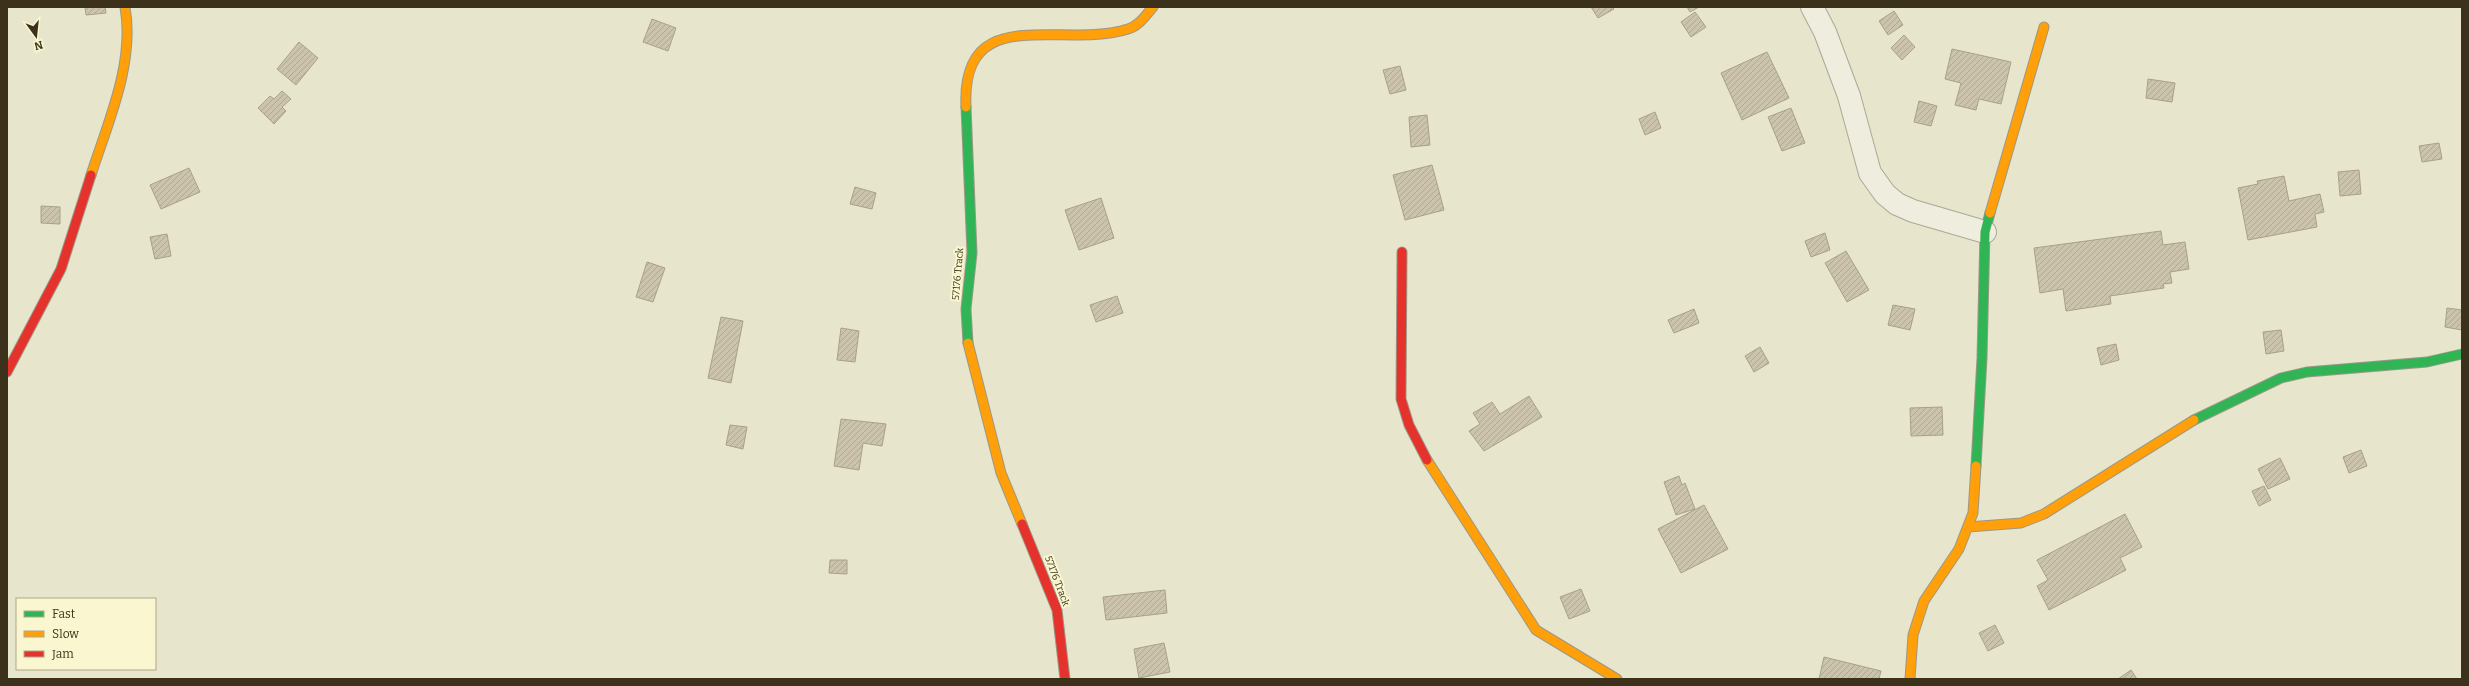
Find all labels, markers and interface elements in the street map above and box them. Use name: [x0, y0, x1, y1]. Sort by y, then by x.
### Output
north arrow: [16, 16, 56, 56]
text: N: [32, 38, 44, 53]
street label: 57176 Track: [950, 247, 966, 301]
street label: 57176 Track: [1042, 554, 1072, 608]
legend: [16, 598, 156, 670]
text: Fast: [52, 607, 76, 621]
text: Slow: [52, 627, 79, 641]
text: Jam: [51, 647, 74, 661]

